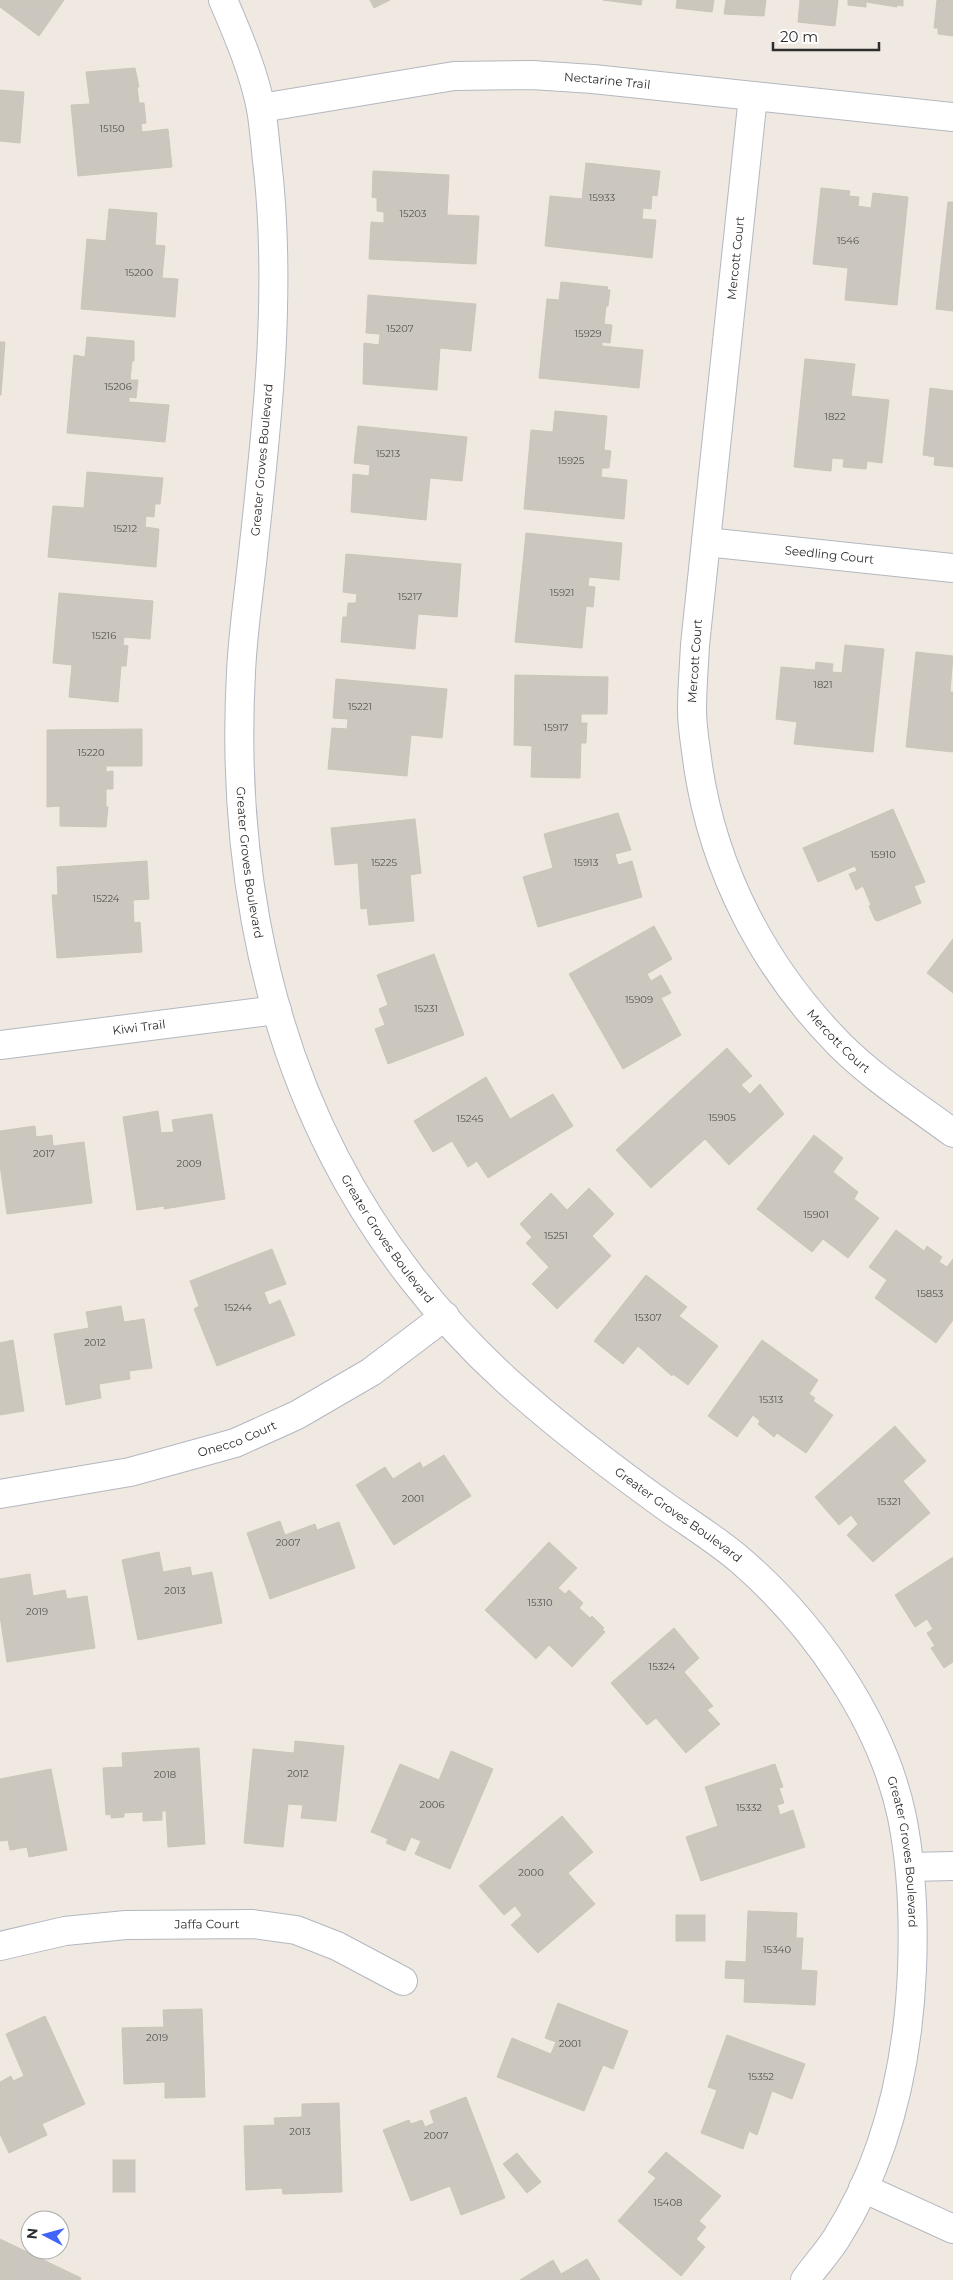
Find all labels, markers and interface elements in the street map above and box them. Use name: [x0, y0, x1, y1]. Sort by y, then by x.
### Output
scale bar: [773, 20, 879, 52]
text: 20 m: [780, 27, 818, 46]
street label: Nectarine Trail: [563, 69, 651, 92]
house number: 15150: [99, 122, 125, 135]
house number: 15933: [589, 191, 616, 204]
house number: 15203: [399, 207, 427, 220]
street label: Mercott Court: [724, 215, 747, 300]
house number: 1546: [837, 234, 859, 247]
house number: 15200: [125, 266, 153, 279]
house number: 15207: [386, 322, 414, 335]
house number: 15929: [574, 327, 602, 340]
house number: 15206: [104, 380, 132, 393]
street label: Greater Groves Boulevard: [247, 383, 276, 537]
house number: 1822: [824, 410, 846, 423]
house number: 15213: [376, 447, 400, 460]
house number: 15925: [558, 454, 585, 467]
house number: 15212: [113, 522, 137, 535]
street label: Seedling Court: [784, 542, 875, 567]
house number: 15921: [550, 586, 574, 599]
house number: 15217: [398, 590, 422, 603]
street label: Mercott Court: [684, 618, 705, 703]
house number: 15216: [92, 629, 116, 642]
house number: 1821: [813, 678, 833, 691]
house number: 15221: [348, 700, 372, 713]
house number: 15917: [544, 721, 569, 734]
house number: 15220: [77, 746, 105, 759]
street label: Greater Groves Boulevard: [234, 786, 267, 940]
house number: 15910: [870, 848, 896, 861]
house number: 15225: [371, 856, 397, 869]
house number: 15913: [574, 856, 599, 869]
house number: 15224: [93, 892, 120, 905]
house number: 15909: [625, 993, 653, 1006]
house number: 15231: [414, 1002, 438, 1015]
street label: Mercott Court: [804, 1006, 874, 1076]
street label: Kiwi Trail: [111, 1016, 166, 1038]
house number: 15905: [708, 1111, 736, 1124]
house number: 15245: [457, 1112, 484, 1125]
house number: 2017: [33, 1147, 55, 1160]
house number: 2009: [177, 1157, 202, 1170]
street label: Greater Groves Boulevard: [338, 1172, 437, 1306]
house number: 15901: [803, 1208, 829, 1221]
house number: 15251: [544, 1229, 568, 1242]
house number: 15853: [917, 1287, 944, 1300]
house number: 15244: [224, 1301, 252, 1314]
house number: 15307: [634, 1311, 662, 1324]
house number: 2012: [84, 1336, 106, 1349]
house number: 15313: [759, 1393, 783, 1406]
street label: Onecco Court: [196, 1417, 279, 1460]
street label: Greater Groves Boulevard: [612, 1464, 745, 1565]
house number: 2001: [402, 1492, 424, 1505]
house number: 15321: [877, 1495, 901, 1508]
house number: 2007: [276, 1536, 300, 1549]
house number: 2013: [164, 1584, 186, 1597]
house number: 15310: [527, 1596, 553, 1609]
house number: 2019: [26, 1605, 48, 1618]
house number: 15324: [649, 1660, 676, 1673]
house number: 2012: [287, 1767, 309, 1780]
house number: 2018: [154, 1768, 176, 1781]
street label: Greater Groves Boulevard: [884, 1774, 921, 1928]
house number: 2006: [420, 1798, 445, 1811]
house number: 15332: [736, 1801, 762, 1814]
house number: 2000: [518, 1866, 544, 1879]
street label: Jaffa Court: [173, 1916, 240, 1932]
house number: 15340: [763, 1943, 791, 1956]
house number: 2019: [146, 2031, 168, 2044]
house number: 2001: [559, 2037, 581, 2050]
house number: 15352: [748, 2070, 774, 2083]
house number: 2013: [289, 2125, 311, 2138]
house number: 2007: [424, 2129, 448, 2142]
house number: 15408: [654, 2196, 682, 2209]
north arrow: [20, 2210, 70, 2260]
text: N: [23, 2227, 42, 2240]

